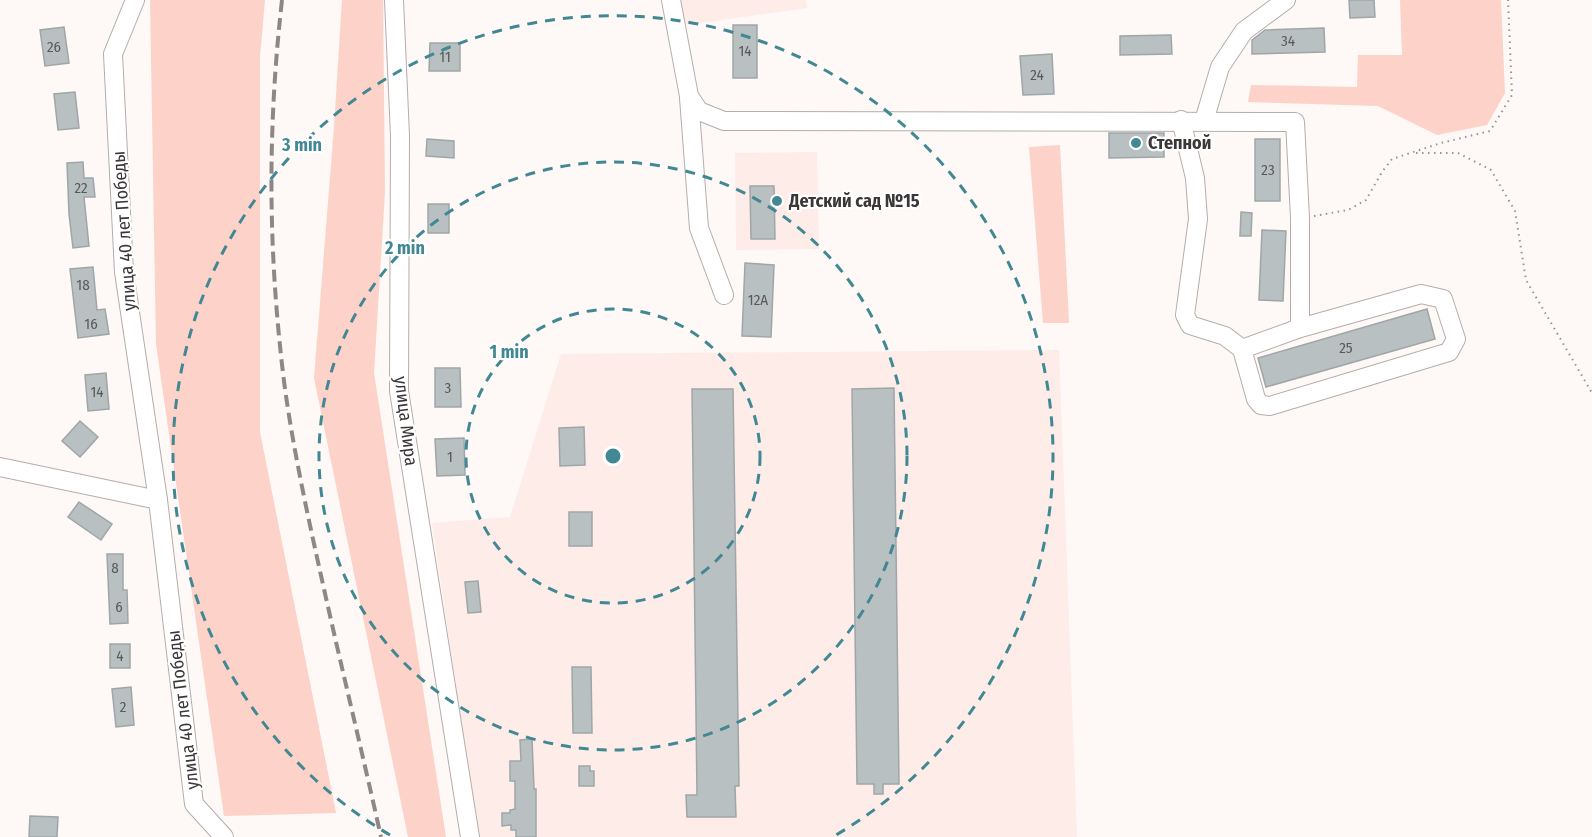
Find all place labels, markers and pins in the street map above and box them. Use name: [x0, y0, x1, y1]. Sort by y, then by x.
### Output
place label: Степной: [1148, 132, 1211, 154]
marker: Степной: [1129, 136, 1143, 150]
place label: Детский сад №15: [788, 190, 920, 212]
marker: Детский сад №15: [770, 194, 784, 208]
centre of rings: [603, 446, 623, 466]

